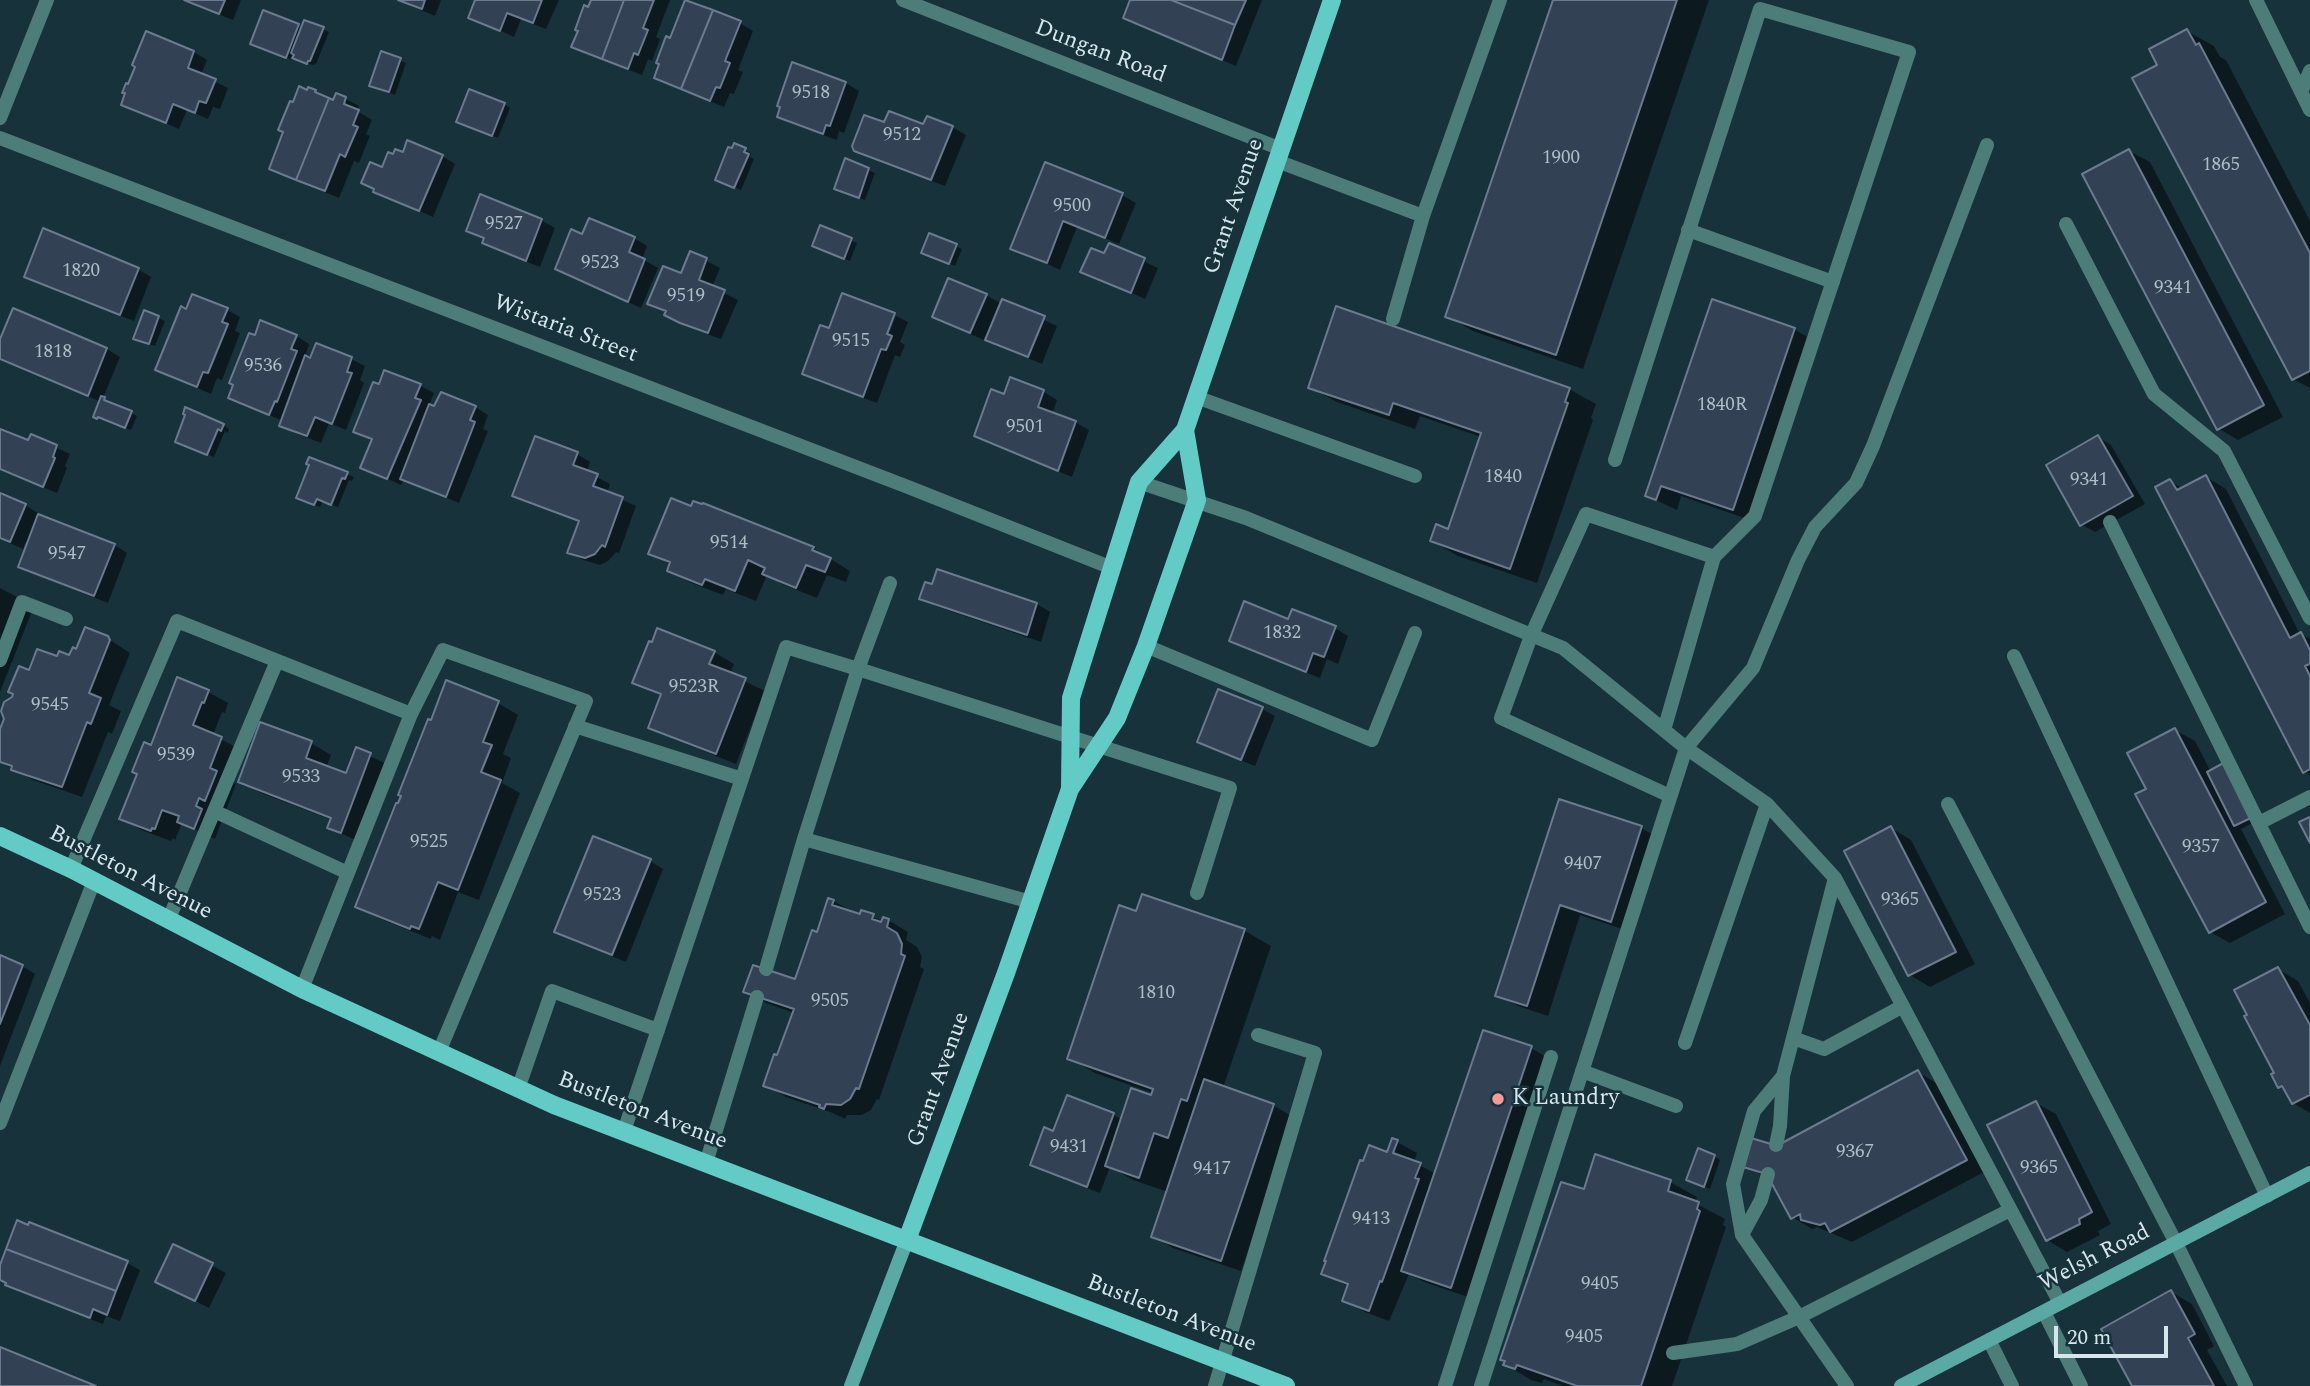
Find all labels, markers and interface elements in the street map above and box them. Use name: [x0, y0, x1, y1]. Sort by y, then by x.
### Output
street label: Dungan Road: [1030, 15, 1170, 91]
house number: 9518: [792, 83, 830, 105]
house number: 9512: [883, 125, 921, 147]
street label: Grant Avenue: [1199, 136, 1271, 278]
house number: 1900: [1542, 148, 1580, 170]
house number: 1865: [2202, 155, 2240, 177]
house number: 9500: [1053, 196, 1091, 218]
house number: 9527: [485, 214, 523, 236]
house number: 9523: [581, 253, 619, 275]
house number: 1820: [62, 261, 100, 283]
house number: 9341: [2154, 278, 2192, 300]
house number: 9519: [667, 286, 705, 308]
street label: Wistaria Street: [489, 290, 641, 370]
house number: 9515: [832, 331, 870, 353]
house number: 1818: [34, 342, 72, 364]
house number: 9536: [244, 356, 282, 378]
house number: 1840R: [1697, 395, 1747, 417]
house number: 9501: [1006, 417, 1044, 439]
house number: 1840: [1484, 467, 1522, 489]
house number: 9341: [2070, 470, 2108, 492]
house number: 9514: [710, 533, 748, 555]
house number: 9547: [48, 544, 86, 566]
house number: 1832: [1263, 623, 1301, 645]
house number: 9523R: [669, 677, 719, 699]
house number: 9545: [31, 695, 69, 717]
house number: 9539: [157, 745, 195, 767]
house number: 9533: [282, 767, 320, 789]
street label: Bustleton Avenue: [44, 821, 216, 927]
house number: 9525: [410, 832, 448, 854]
house number: 9357: [2182, 837, 2220, 859]
house number: 9407: [1564, 854, 1602, 876]
house number: 9523: [583, 885, 621, 907]
house number: 9365: [1881, 890, 1919, 912]
house number: 1810: [1137, 983, 1175, 1005]
house number: 9505: [811, 991, 849, 1013]
street label: Grant Avenue: [903, 1009, 977, 1151]
street label: Bustleton Avenue: [553, 1067, 731, 1157]
place label: K Laundry: [1512, 1085, 1619, 1113]
marker: K Laundry: [1490, 1091, 1506, 1107]
house number: 9431: [1050, 1137, 1088, 1159]
house number: 9367: [1836, 1142, 1874, 1164]
house number: 9365: [2020, 1158, 2058, 1180]
house number: 9417: [1193, 1159, 1231, 1181]
house number: 9413: [1352, 1209, 1390, 1231]
street label: Welsh Road: [2035, 1219, 2155, 1299]
street label: Bustleton Avenue: [1082, 1270, 1260, 1360]
house number: 9405: [1581, 1274, 1619, 1296]
scale bar: [2058, 1312, 2172, 1356]
text: 20 m: [2067, 1322, 2111, 1354]
house number: 9405: [1565, 1327, 1603, 1349]

